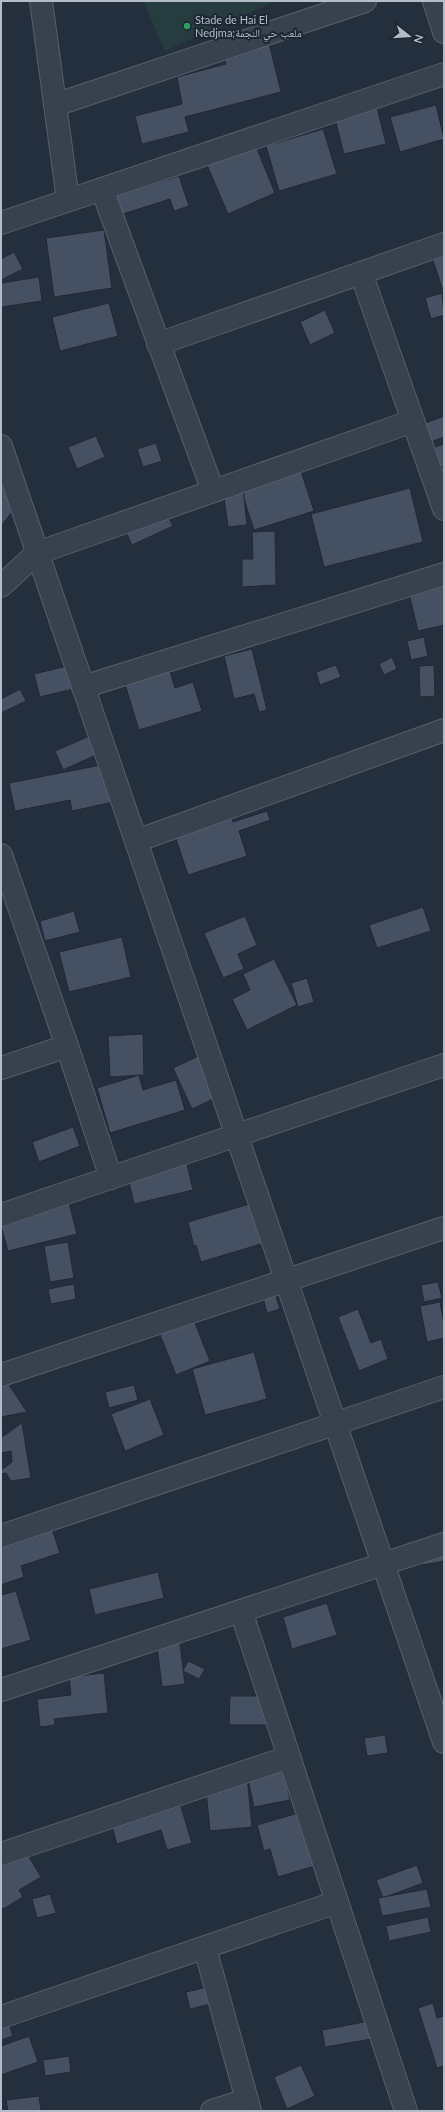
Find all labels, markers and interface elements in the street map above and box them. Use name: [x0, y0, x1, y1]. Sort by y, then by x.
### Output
place label: Stade de Hai El Nedjma;ملعب حي النجمة: [195, 13, 302, 42]
north arrow: [389, 16, 429, 56]
marker: Stade de Hai El Nedjma;ملعب حي النجمة: [182, 21, 192, 31]
text: N: [412, 33, 426, 45]

